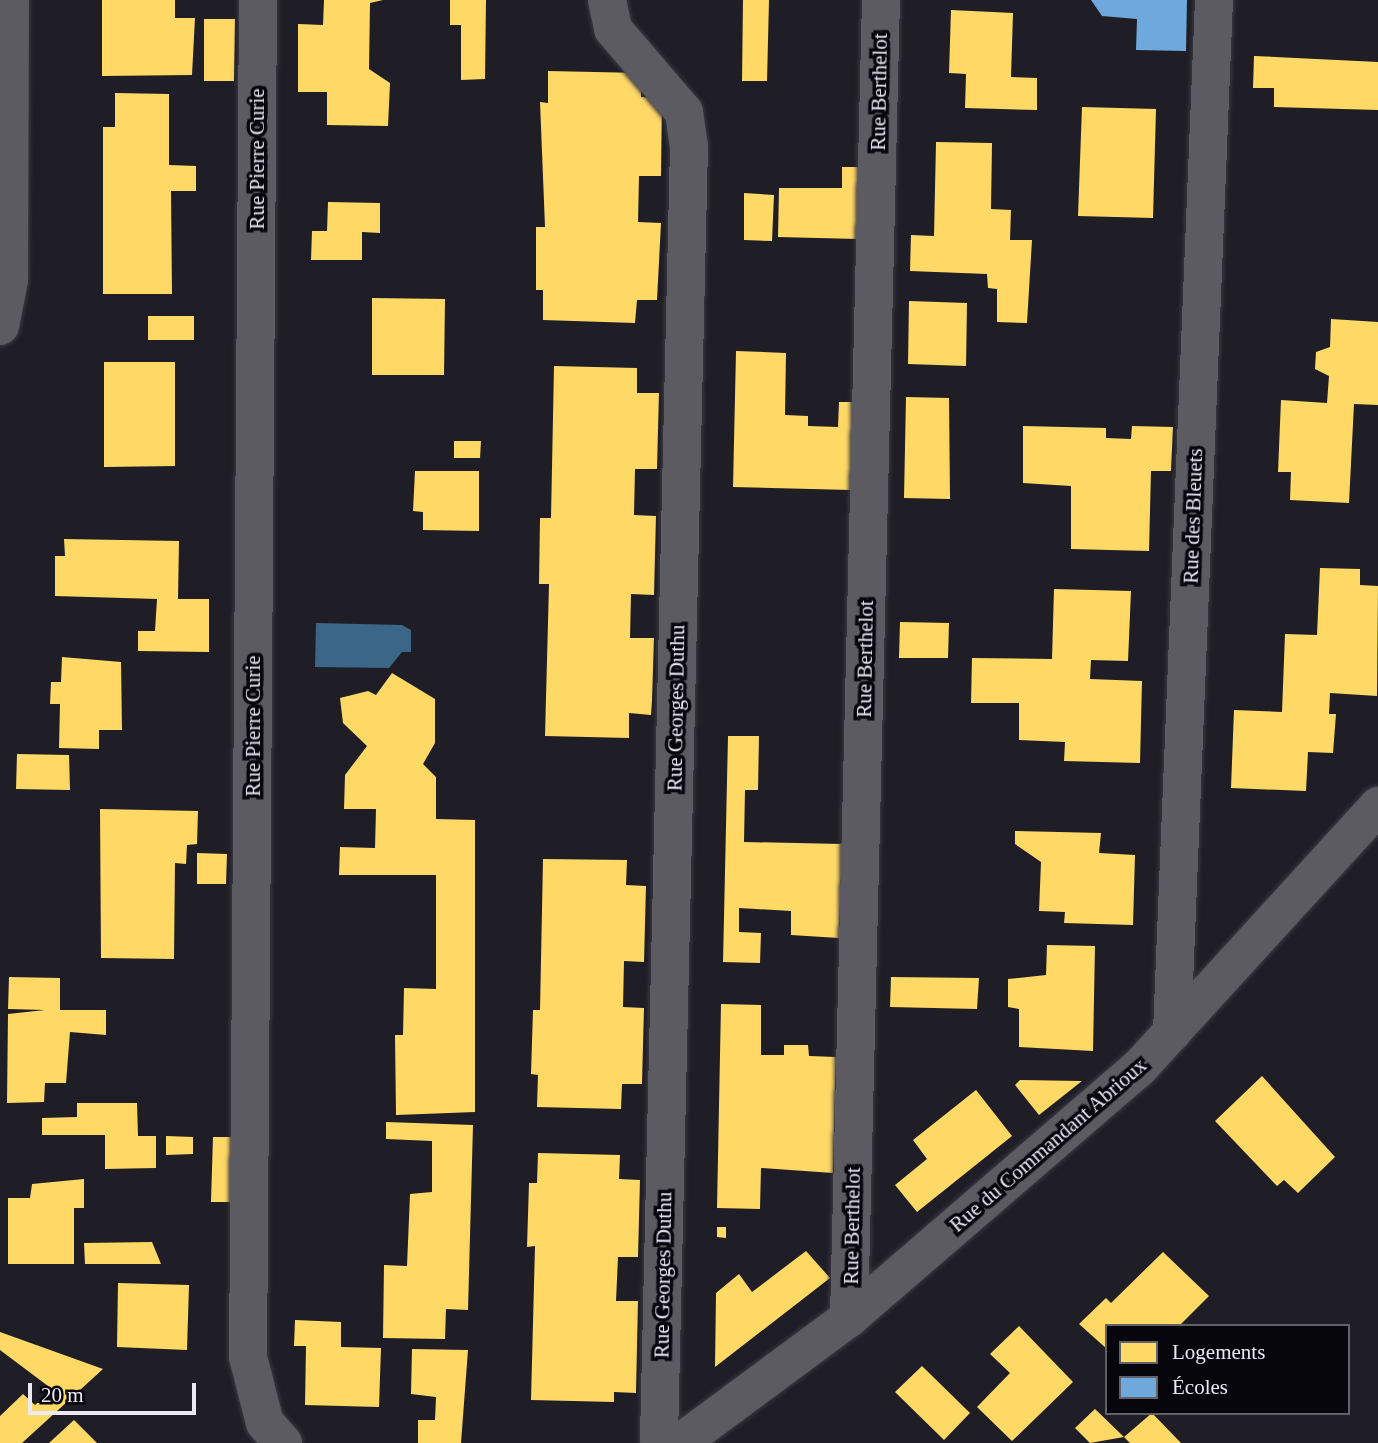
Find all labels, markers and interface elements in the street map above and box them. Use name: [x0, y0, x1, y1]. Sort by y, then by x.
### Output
street label: Rue Berthelot: [865, 33, 893, 151]
street label: Rue Pierre Curie: [244, 88, 270, 230]
street label: Rue des Bleuets: [1178, 448, 1208, 584]
street label: Rue Berthelot: [851, 600, 879, 718]
street label: Rue Georges Duthu: [662, 625, 690, 791]
street label: Rue Pierre Curie: [240, 655, 266, 797]
street label: Rue du Commandant Abrioux: [944, 1052, 1152, 1238]
street label: Rue Berthelot: [838, 1167, 866, 1285]
street label: Rue Georges Duthu: [649, 1192, 677, 1358]
legend: [1105, 1324, 1350, 1415]
text: Logements: [1172, 1340, 1265, 1364]
scale bar: [32, 1370, 200, 1414]
text: Écoles: [1172, 1375, 1228, 1399]
text: 20 m: [41, 1383, 84, 1407]

